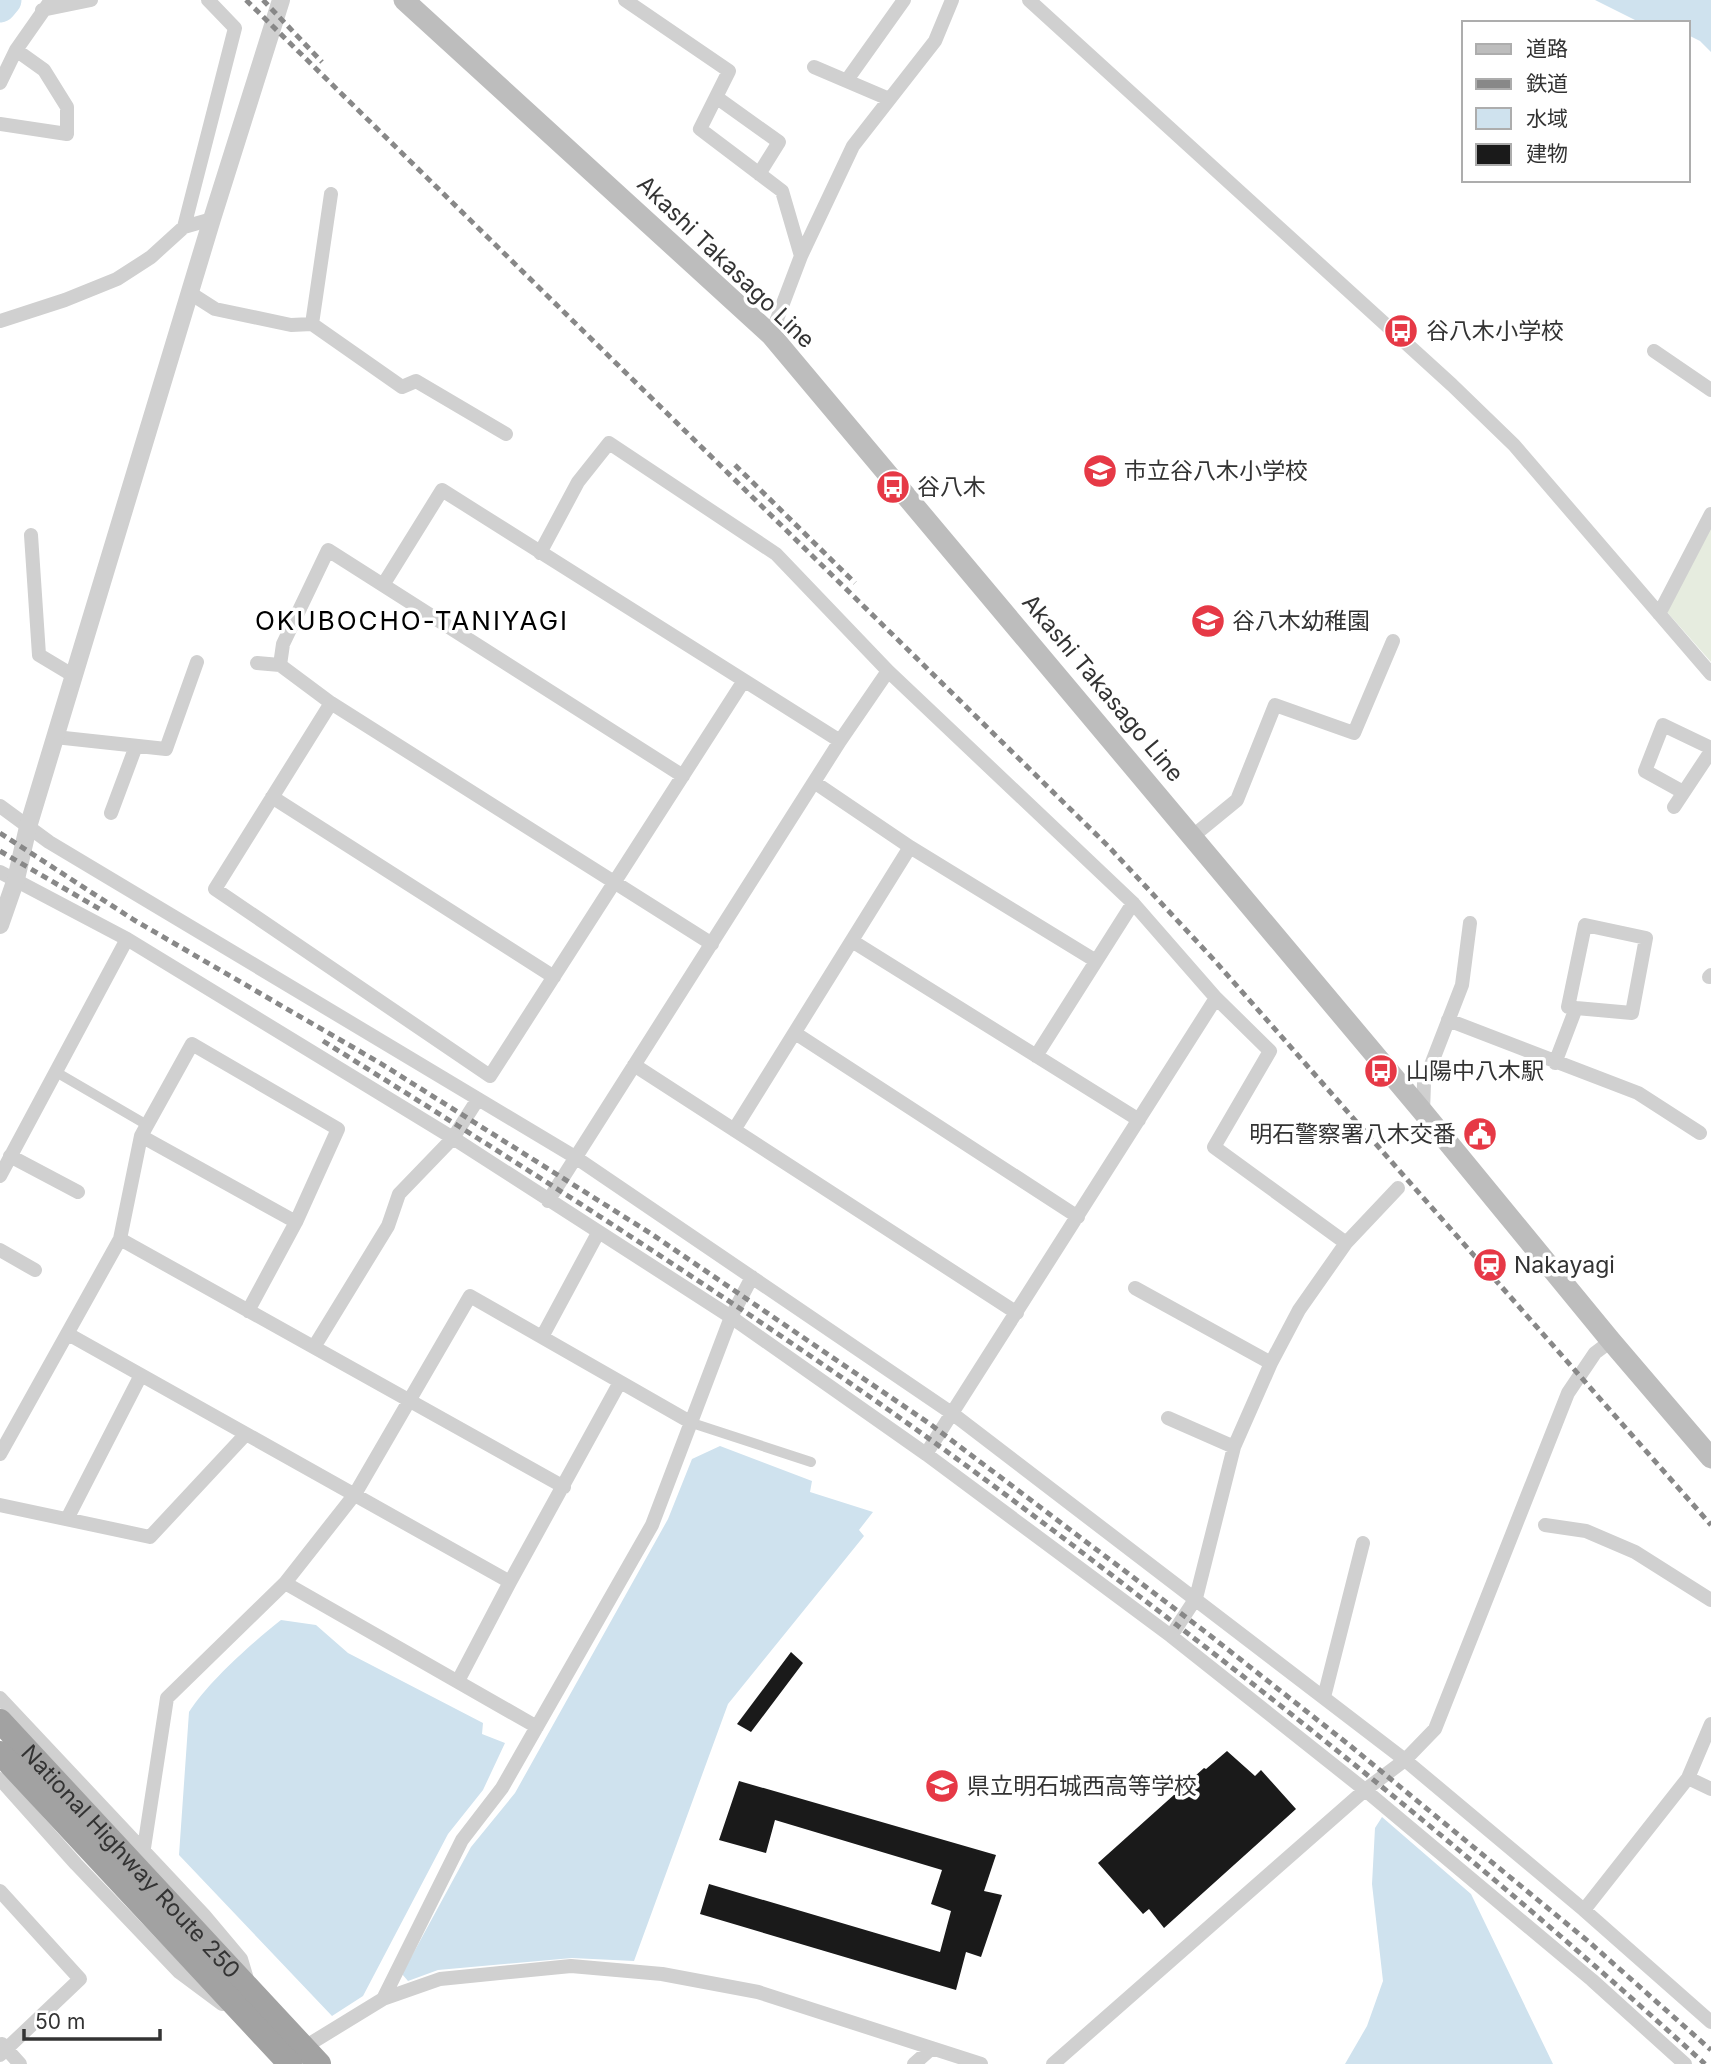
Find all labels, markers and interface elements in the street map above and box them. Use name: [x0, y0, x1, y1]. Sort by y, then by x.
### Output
legend: [1462, 21, 1690, 182]
text: 道路: [1526, 36, 1568, 61]
text: 鉄道: [1526, 71, 1568, 96]
text: 水域: [1526, 106, 1568, 131]
text: 建物: [1526, 141, 1568, 166]
street label: Akashi Takasago Line: [631, 170, 821, 354]
bus stop icon: 谷八木小学校: [1382, 312, 1420, 350]
place label: 谷八木小学校: [1426, 317, 1564, 345]
school or university icon: 市立谷八木小学校: [1081, 452, 1119, 490]
place label: 市立谷八木小学校: [1124, 457, 1308, 485]
bus stop icon: 谷八木: [874, 468, 912, 506]
place label: 谷八木: [917, 473, 986, 501]
street label: Akashi Takasago Line: [1016, 589, 1190, 787]
school or university icon: 谷八木幼稚園: [1189, 602, 1227, 640]
district label: OKUBOCHO-TANIYAGI: [255, 605, 569, 636]
place label: 谷八木幼稚園: [1232, 607, 1370, 635]
bus stop icon: 山陽中八木駅: [1362, 1052, 1400, 1090]
place label: 山陽中八木駅: [1406, 1057, 1544, 1085]
public building icon: 明石警察署八木交番: [1461, 1115, 1499, 1153]
place label: 明石警察署八木交番: [1249, 1120, 1456, 1148]
station icon: Nakayagi: [1471, 1246, 1509, 1284]
place label: Nakayagi: [1514, 1251, 1615, 1279]
street label: National Highway Route 250: [15, 1739, 246, 1984]
school or university icon: 県立明石城西高等学校: [923, 1767, 961, 1805]
place label: 県立明石城西高等学校: [967, 1772, 1197, 1800]
scale bar: [24, 1997, 161, 2041]
text: 50 m: [35, 2009, 85, 2034]

